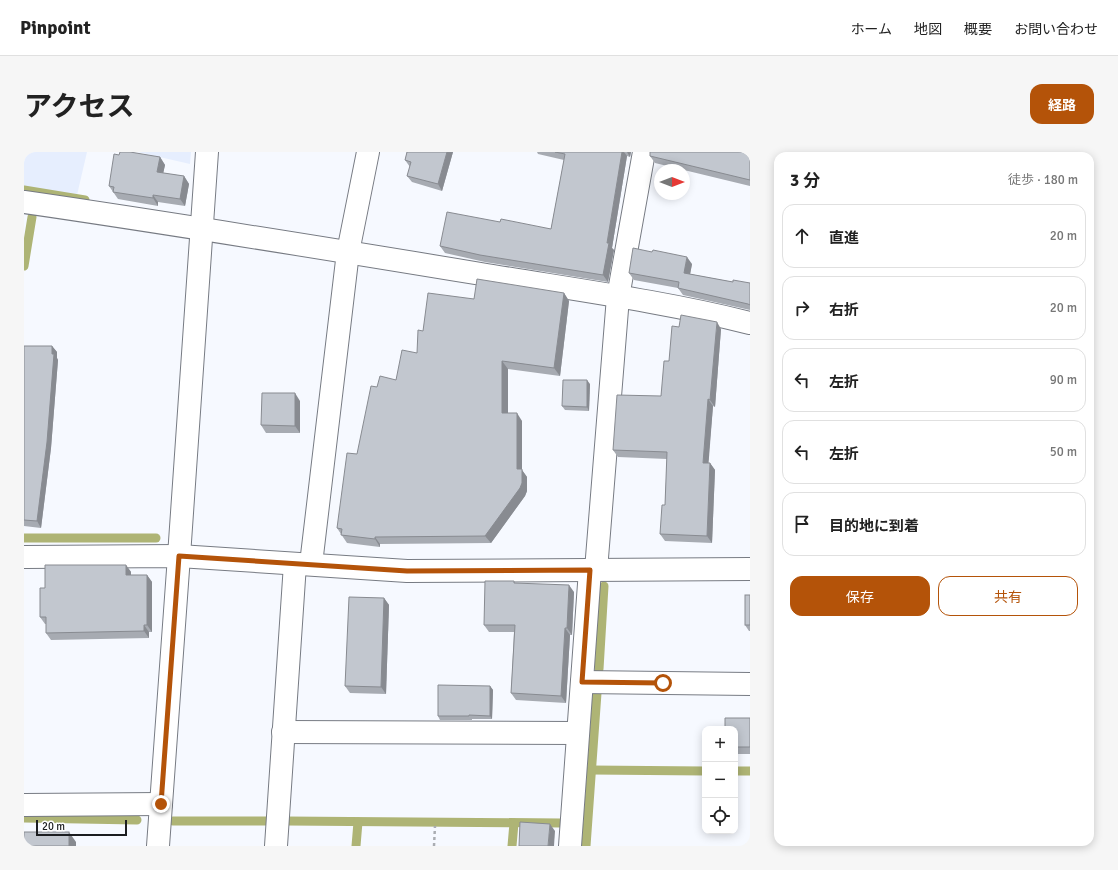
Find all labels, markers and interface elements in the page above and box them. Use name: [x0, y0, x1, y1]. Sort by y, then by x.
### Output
text: Pinpoint: [20, 16, 91, 40]
text: ホーム: [850, 21, 892, 38]
text: 地図: [914, 21, 942, 38]
text: 概要: [964, 21, 992, 38]
text: お問い合わせ: [1014, 21, 1098, 38]
button: 経路: [1030, 84, 1094, 124]
text: アクセス: [24, 90, 135, 124]
north arrow: [654, 164, 690, 200]
text: 3 分: [790, 170, 820, 191]
text: 徒歩 · 180 m: [1008, 172, 1078, 188]
icon: ahead: [791, 225, 813, 247]
text: 20 m: [1050, 228, 1077, 244]
text: 直進: [829, 229, 859, 247]
icon: right: [791, 297, 813, 319]
text: 20 m: [1050, 300, 1077, 316]
text: 右折: [829, 301, 859, 319]
icon: left: [791, 369, 813, 391]
text: 90 m: [1050, 372, 1077, 388]
text: 左折: [829, 373, 859, 391]
icon: left: [791, 441, 813, 463]
text: 50 m: [1050, 444, 1077, 460]
text: 左折: [829, 445, 859, 463]
icon: arrive: [791, 513, 813, 535]
text: 目的地に到着: [829, 517, 919, 535]
button: 保存: [790, 576, 930, 616]
button: 共有: [938, 576, 1078, 616]
route start: [654, 674, 672, 692]
map controls: [702, 726, 738, 834]
button: +: [702, 726, 738, 762]
button: −: [702, 762, 738, 798]
route end: [152, 795, 170, 813]
button: locate: [702, 798, 738, 834]
scale bar: [36, 818, 127, 837]
text: 20 m: [42, 820, 65, 833]

